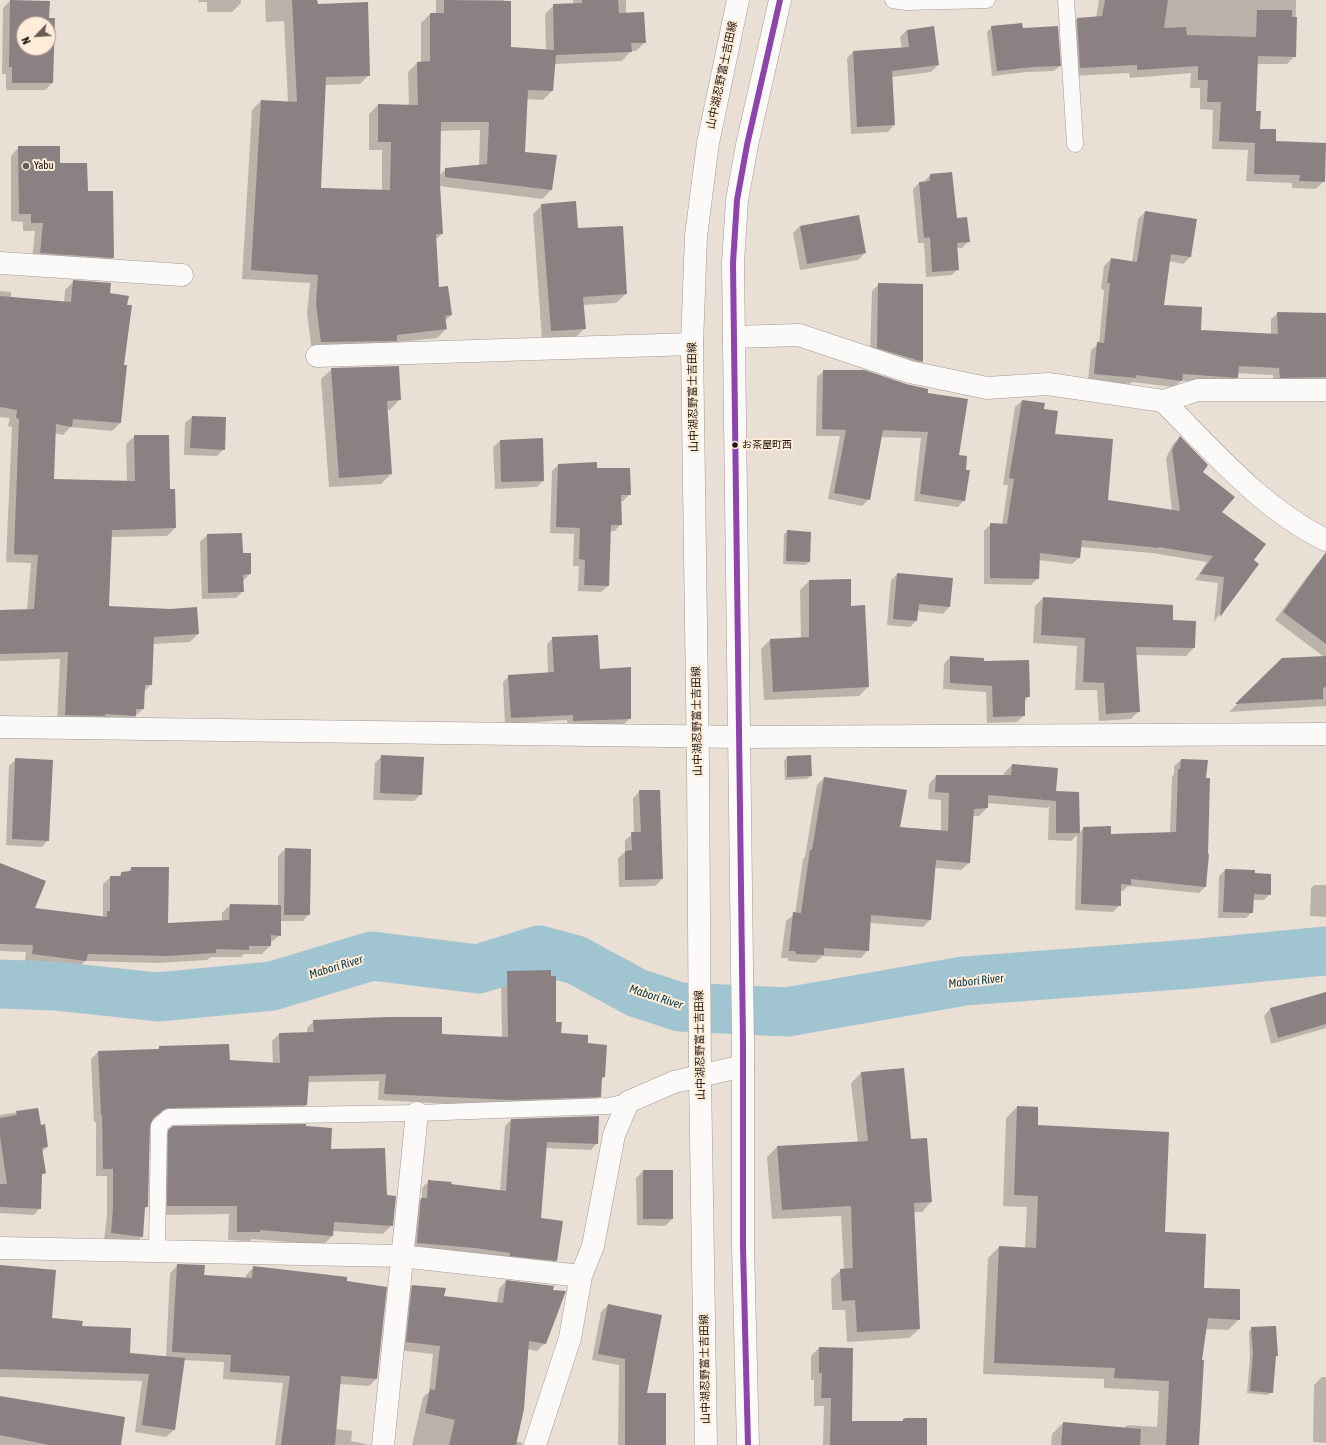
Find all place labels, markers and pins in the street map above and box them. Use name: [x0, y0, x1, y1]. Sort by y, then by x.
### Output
place label: Yabu: [34, 159, 54, 173]
marker: Yabu: [21, 161, 31, 171]
place label: お茶屋町西: [742, 439, 792, 451]
marker: お茶屋町西: [730, 440, 740, 450]

